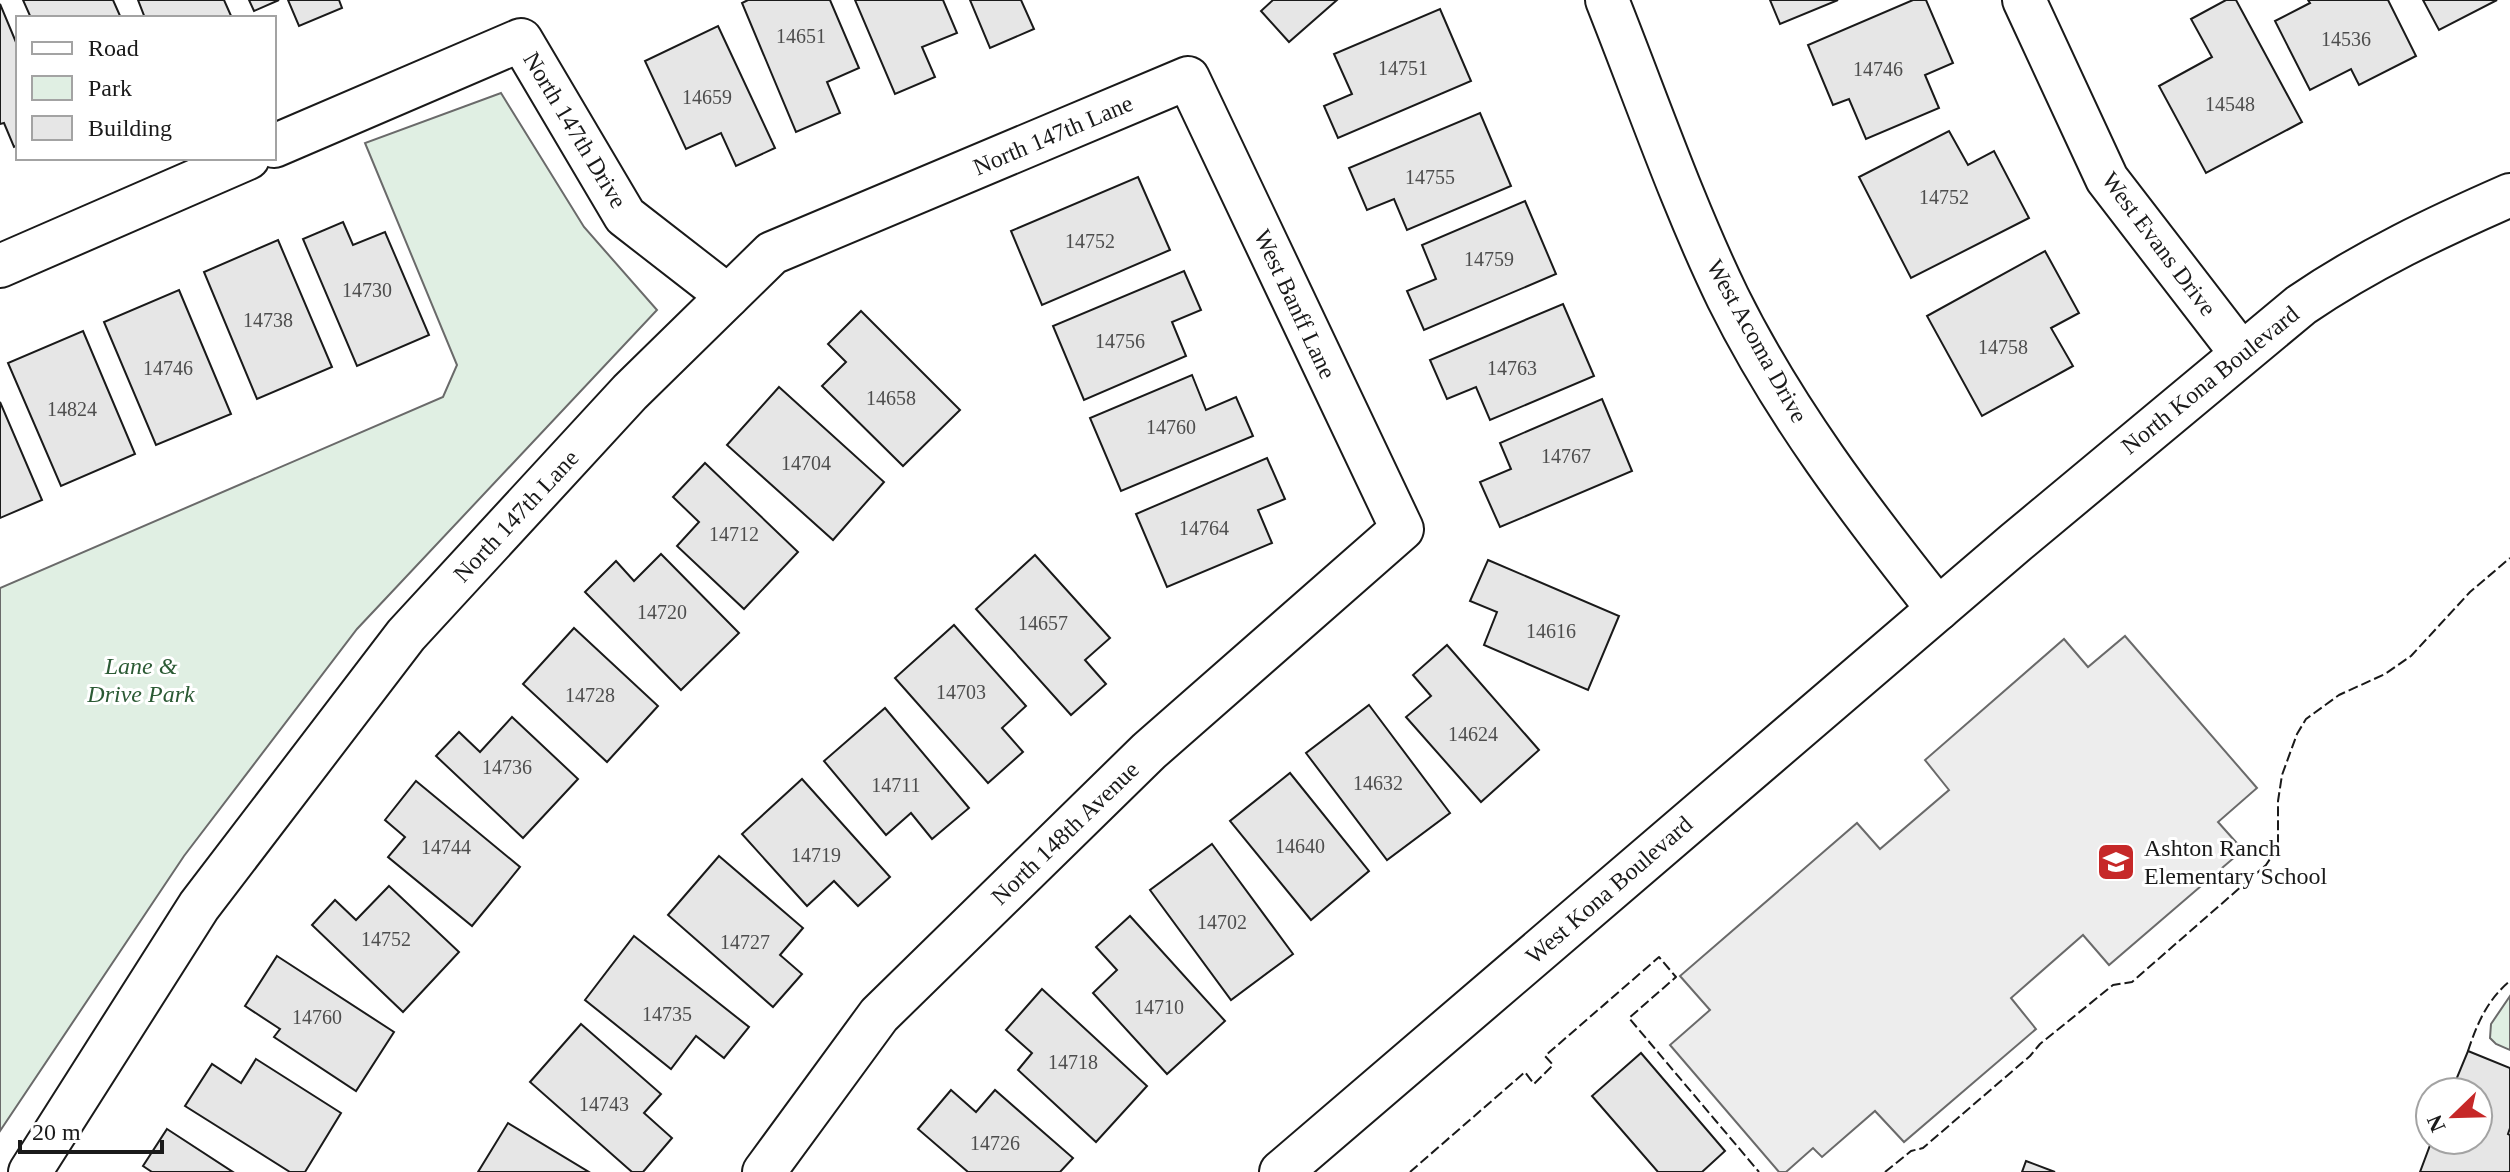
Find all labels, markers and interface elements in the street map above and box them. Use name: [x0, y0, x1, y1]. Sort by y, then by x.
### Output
legend: [16, 16, 276, 160]
house number: 14651: [776, 25, 826, 47]
house number: 14536: [2321, 28, 2371, 50]
text: Road: [88, 35, 139, 61]
street label: North 147th Drive: [518, 47, 632, 213]
house number: 14751: [1378, 57, 1428, 79]
house number: 14746: [1853, 58, 1903, 80]
text: Park: [88, 75, 132, 101]
house number: 14659: [682, 86, 732, 108]
street label: North 147th Lane: [969, 90, 1137, 180]
house number: 14548: [2205, 93, 2255, 115]
text: Building: [88, 115, 172, 141]
house number: 14755: [1405, 166, 1455, 188]
street label: West Evans Drive: [2097, 167, 2221, 321]
house number: 14752: [1919, 186, 1969, 208]
street label: West Banff Lane: [1249, 225, 1341, 383]
house number: 14752: [1065, 230, 1115, 252]
house number: 14759: [1464, 248, 1514, 270]
street label: West Acoma Drive: [1702, 255, 1812, 427]
house number: 14730: [342, 279, 392, 301]
street label: North Kona Boulevard: [2116, 301, 2304, 459]
house number: 14738: [243, 309, 293, 331]
house number: 14756: [1095, 330, 1145, 352]
house number: 14758: [1978, 336, 2028, 358]
house number: 14746: [143, 357, 193, 379]
house number: 14763: [1487, 357, 1537, 379]
house number: 14658: [866, 387, 916, 409]
house number: 14824: [47, 398, 97, 420]
house number: 14760: [1146, 416, 1196, 438]
street label: North 147th Lane: [448, 445, 584, 587]
house number: 14767: [1541, 445, 1591, 467]
house number: 14704: [781, 452, 831, 474]
house number: 14764: [1179, 517, 1229, 539]
house number: 14712: [709, 523, 759, 545]
house number: 14720: [637, 601, 687, 623]
house number: 14657: [1018, 612, 1068, 634]
house number: 14616: [1526, 620, 1576, 642]
park label: Lane & Drive Park: [86, 653, 195, 707]
house number: 14703: [936, 681, 986, 703]
house number: 14728: [565, 684, 615, 706]
house number: 14624: [1448, 723, 1498, 745]
house number: 14736: [482, 756, 532, 778]
street label: North 148th Avenue: [986, 756, 1144, 910]
house number: 14632: [1353, 772, 1403, 794]
house number: 14711: [871, 774, 921, 796]
street label: West Kona Boulevard: [1521, 811, 1697, 969]
house number: 14640: [1275, 835, 1325, 857]
place label: Ashton Ranch Elementary School: [2144, 835, 2328, 889]
house number: 14744: [421, 836, 471, 858]
school or university icon: Ashton Ranch Elementary School: [2095, 841, 2137, 883]
house number: 14719: [791, 844, 841, 866]
house number: 14702: [1197, 911, 1247, 933]
house number: 14752: [361, 928, 411, 950]
house number: 14727: [720, 931, 770, 953]
house number: 14710: [1134, 996, 1184, 1018]
house number: 14735: [642, 1003, 692, 1025]
house number: 14760: [292, 1006, 342, 1028]
house number: 14718: [1048, 1051, 1098, 1073]
north arrow: [2414, 1076, 2494, 1156]
house number: 14743: [579, 1093, 629, 1115]
scale bar: [20, 1104, 162, 1154]
text: N: [2421, 1111, 2451, 1136]
text: 20 m: [32, 1119, 81, 1145]
house number: 14726: [970, 1132, 1020, 1154]

